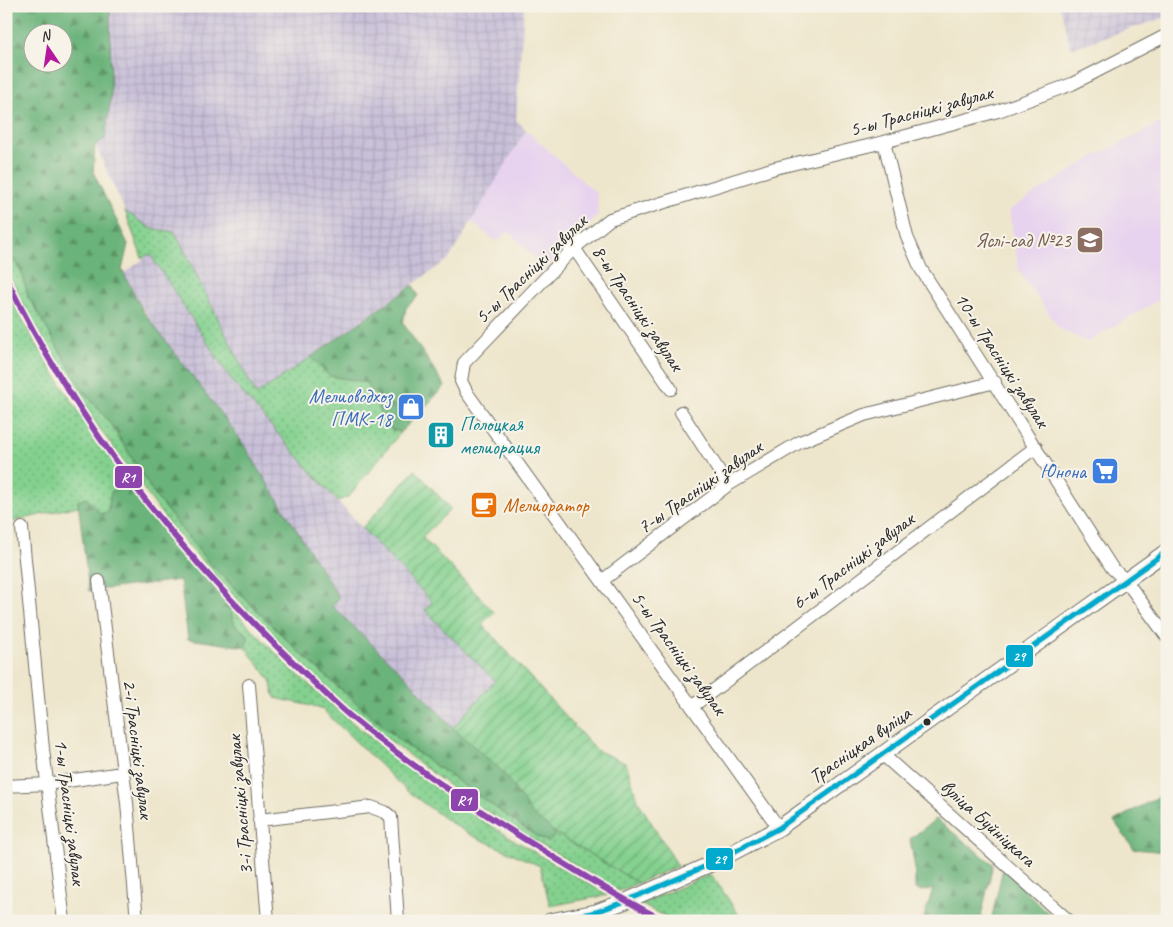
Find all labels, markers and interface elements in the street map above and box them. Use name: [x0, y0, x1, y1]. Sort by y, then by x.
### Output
north arrow: [22, 22, 72, 72]
text: N: [39, 26, 54, 45]
street label: 5-ы Трасніцкі завулак: [847, 80, 997, 143]
street label: 5-ы Трасніцкі завулак: [470, 208, 594, 330]
school or university icon: Яслі-сад №23: [1075, 225, 1105, 255]
place label: Яслі-сад №23: [975, 228, 1073, 253]
street label: 8-ы Трасніцкі завулак: [586, 240, 690, 378]
street label: 10-ы Трасніцкі завулак: [948, 288, 1056, 434]
place label: Мелиоводхоз ПМК-18: [309, 384, 394, 432]
shop icon: Мелиоводхоз ПМК-18: [396, 392, 426, 422]
place label: Полоцкая мелиорация: [460, 412, 541, 460]
building icon: Полоцкая мелиорация: [426, 420, 456, 450]
street label: 7-ы Трасніцкі завулак: [633, 434, 769, 540]
supermarket icon: Юнона: [1090, 456, 1120, 486]
place label: Юнона: [1040, 459, 1088, 484]
line badge: R1: [114, 465, 143, 489]
text: R1: [121, 469, 137, 486]
cafe icon: Мелиоратор: [469, 490, 499, 520]
place label: Мелиоратор: [503, 493, 590, 518]
street label: 6-ы Трасніцкі завулак: [787, 506, 921, 616]
street label: 5-ы Трасніцкі завулак: [625, 586, 733, 722]
line badge: 29: [1005, 644, 1034, 668]
text: 29: [1013, 648, 1027, 665]
street label: 2-і Трасніцкі завулак: [116, 678, 159, 822]
street label: Трасніцкая вуліца: [804, 700, 917, 789]
unlabelled marker: [922, 717, 932, 727]
street label: 3-і Трасніцкі завулак: [221, 732, 260, 876]
street label: 1-ы Трасніцкі завулак: [48, 738, 92, 888]
street label: вуліца Буйніцкага: [935, 774, 1042, 873]
line badge: R1: [450, 788, 479, 812]
text: R1: [457, 792, 473, 809]
line badge: 29: [705, 847, 734, 871]
text: 29: [714, 851, 728, 868]

